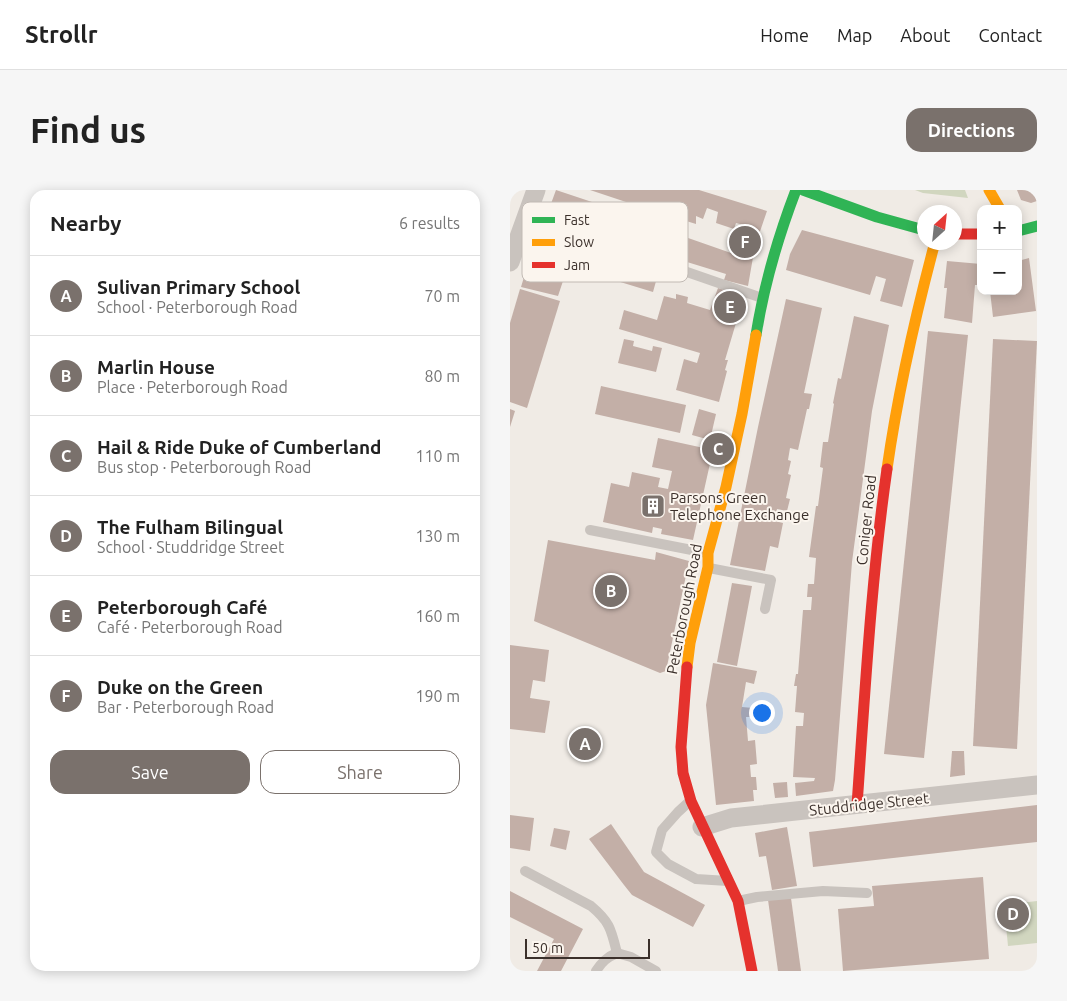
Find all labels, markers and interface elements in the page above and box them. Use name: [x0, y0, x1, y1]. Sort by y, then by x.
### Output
text: Strollr: [25, 21, 98, 48]
text: Home: [760, 25, 809, 45]
text: Map: [837, 25, 872, 45]
text: About: [900, 25, 950, 45]
text: Contact: [978, 25, 1042, 45]
button: Directions: [906, 108, 1037, 152]
text: Find us: [30, 110, 146, 150]
legend: [522, 202, 688, 282]
north arrow: [917, 205, 962, 250]
map controls: [977, 205, 1022, 295]
button: +: [977, 205, 1022, 250]
text: Nearby: [50, 211, 121, 235]
text: Fast: [564, 212, 590, 228]
text: 6 results: [399, 214, 460, 232]
pin: F: [729, 223, 761, 261]
text: Slow: [564, 234, 594, 250]
button: −: [977, 250, 1022, 295]
text: Jam: [564, 257, 590, 273]
text: Sulivan Primary School: [97, 276, 300, 298]
text: A: [60, 287, 72, 305]
text: 70 m: [424, 287, 460, 305]
pin: E: [714, 288, 746, 326]
text: School · Peterborough Road: [97, 298, 298, 316]
text: Marlin House: [97, 356, 215, 378]
text: B: [61, 367, 71, 385]
text: 80 m: [424, 367, 460, 385]
text: Place · Peterborough Road: [97, 378, 288, 396]
pin: C: [702, 430, 734, 468]
text: Hail & Ride Duke of Cumberland: [97, 436, 381, 458]
text: C: [61, 447, 71, 465]
text: 110 m: [415, 447, 460, 465]
text: Bus stop · Peterborough Road: [97, 458, 311, 476]
street label: Coniger Road: [853, 474, 879, 566]
place label: Parsons Green Telephone Exchange: [670, 489, 809, 523]
building icon: Parsons Green Telephone Exchange: [640, 493, 666, 519]
text: The Fulham Bilingual: [97, 516, 283, 538]
text: D: [60, 527, 72, 545]
text: 130 m: [415, 527, 460, 545]
text: School · Studdridge Street: [97, 538, 284, 556]
street label: Peterborough Road: [663, 542, 705, 676]
pin: B: [595, 572, 627, 610]
text: Peterborough Café: [97, 596, 267, 618]
text: E: [61, 607, 71, 625]
text: 160 m: [415, 607, 460, 625]
text: Café · Peterborough Road: [97, 618, 283, 636]
text: Duke on the Green: [97, 676, 263, 698]
text: F: [62, 687, 71, 705]
text: 190 m: [415, 687, 460, 705]
text: Bar · Peterborough Road: [97, 698, 274, 716]
your location: [749, 700, 775, 726]
pin: A: [569, 725, 601, 763]
button: Save: [50, 750, 250, 794]
button: Share: [260, 750, 460, 794]
street label: Studdridge Street: [808, 789, 930, 819]
pin: D: [997, 895, 1029, 933]
scale bar: [525, 936, 650, 959]
text: 50 m: [532, 940, 563, 956]

